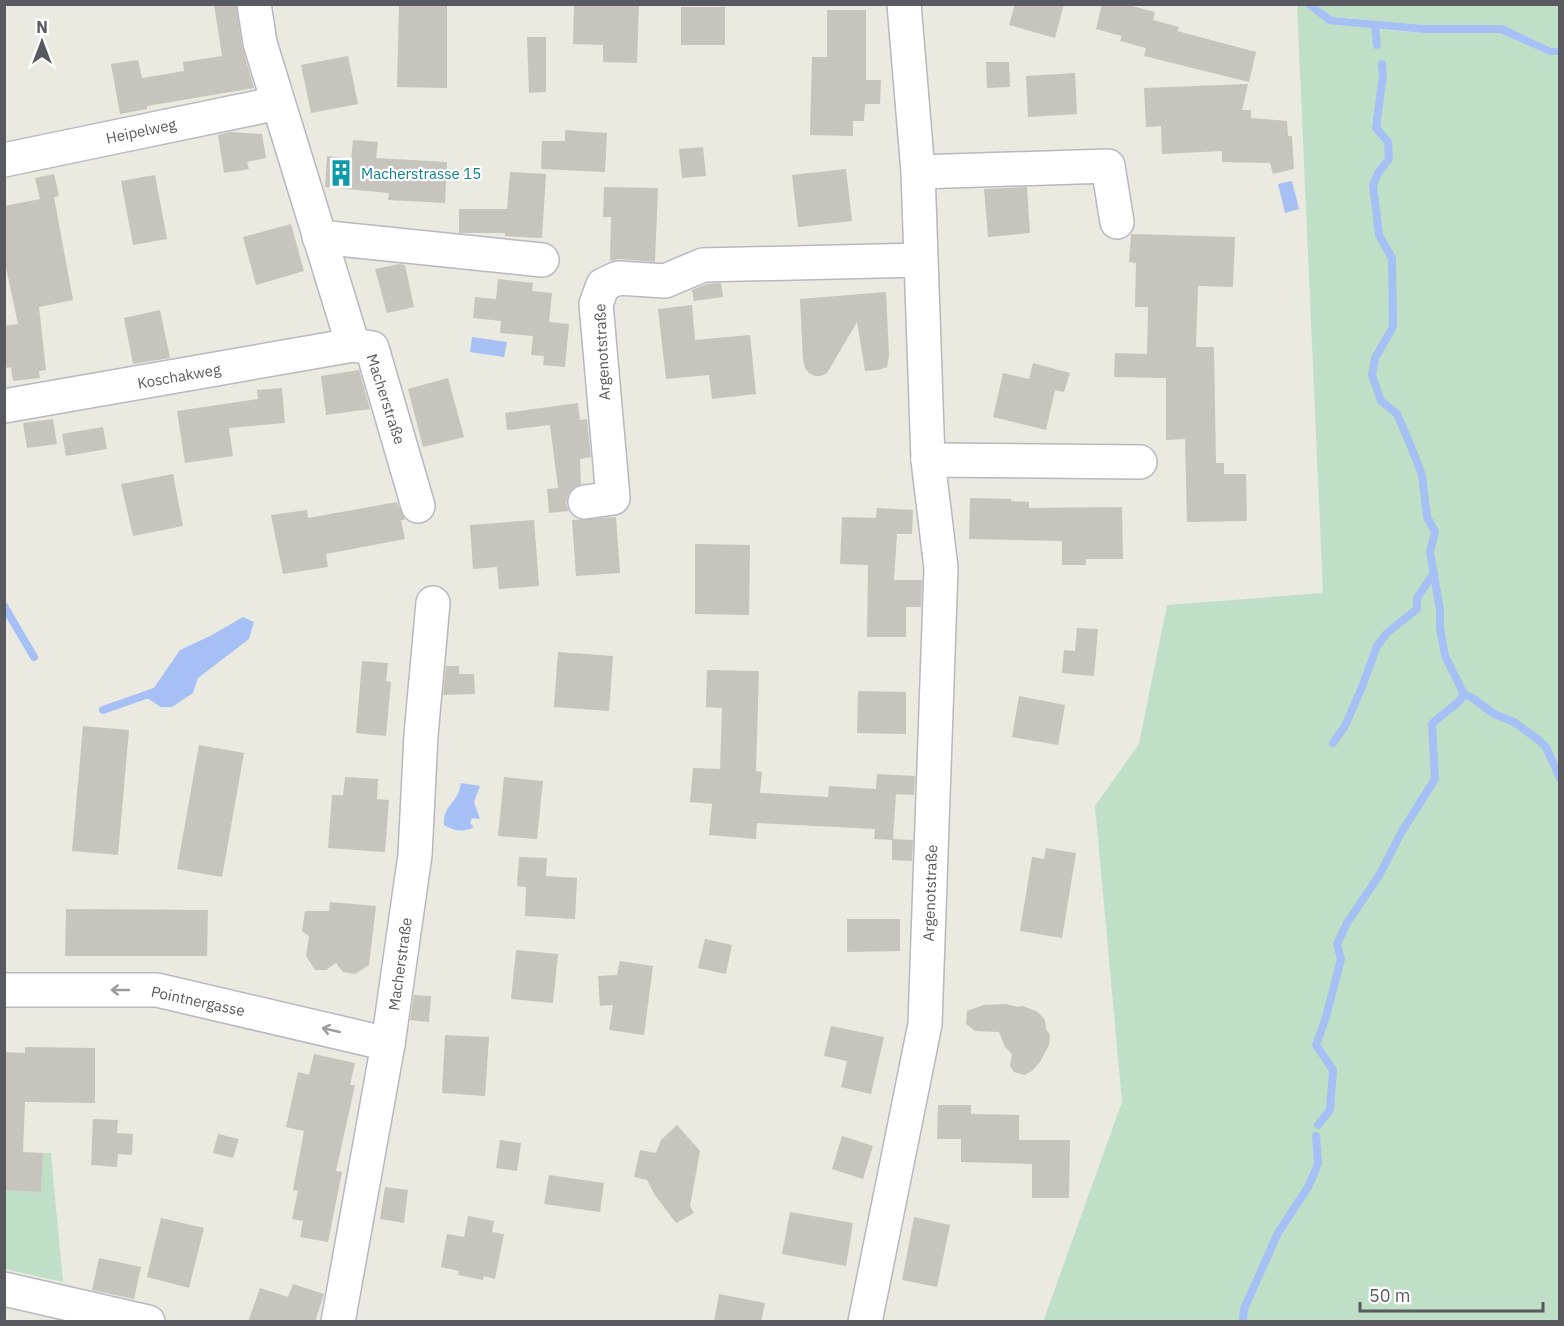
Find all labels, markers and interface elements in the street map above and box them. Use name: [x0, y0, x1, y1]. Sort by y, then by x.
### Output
north arrow: [12, 12, 72, 72]
text: N: [36, 17, 48, 37]
street label: Heipelweg: [104, 114, 178, 148]
building icon: Macherstrasse 15: [326, 158, 356, 188]
place label: Macherstrasse 15: [361, 164, 481, 183]
street label: Argenotstraße: [590, 303, 614, 401]
street label: Macherstraße: [362, 351, 410, 447]
street label: Koschakweg: [136, 359, 222, 393]
street label: Argenotstraße: [919, 844, 941, 942]
street label: Macherstraße: [384, 916, 416, 1012]
street label: Pointnergasse: [149, 982, 247, 1020]
one-way arrow: [110, 984, 130, 996]
one-way arrow: [322, 1024, 341, 1036]
scale bar: [1360, 1275, 1543, 1313]
text: 50 m: [1369, 1284, 1411, 1307]

